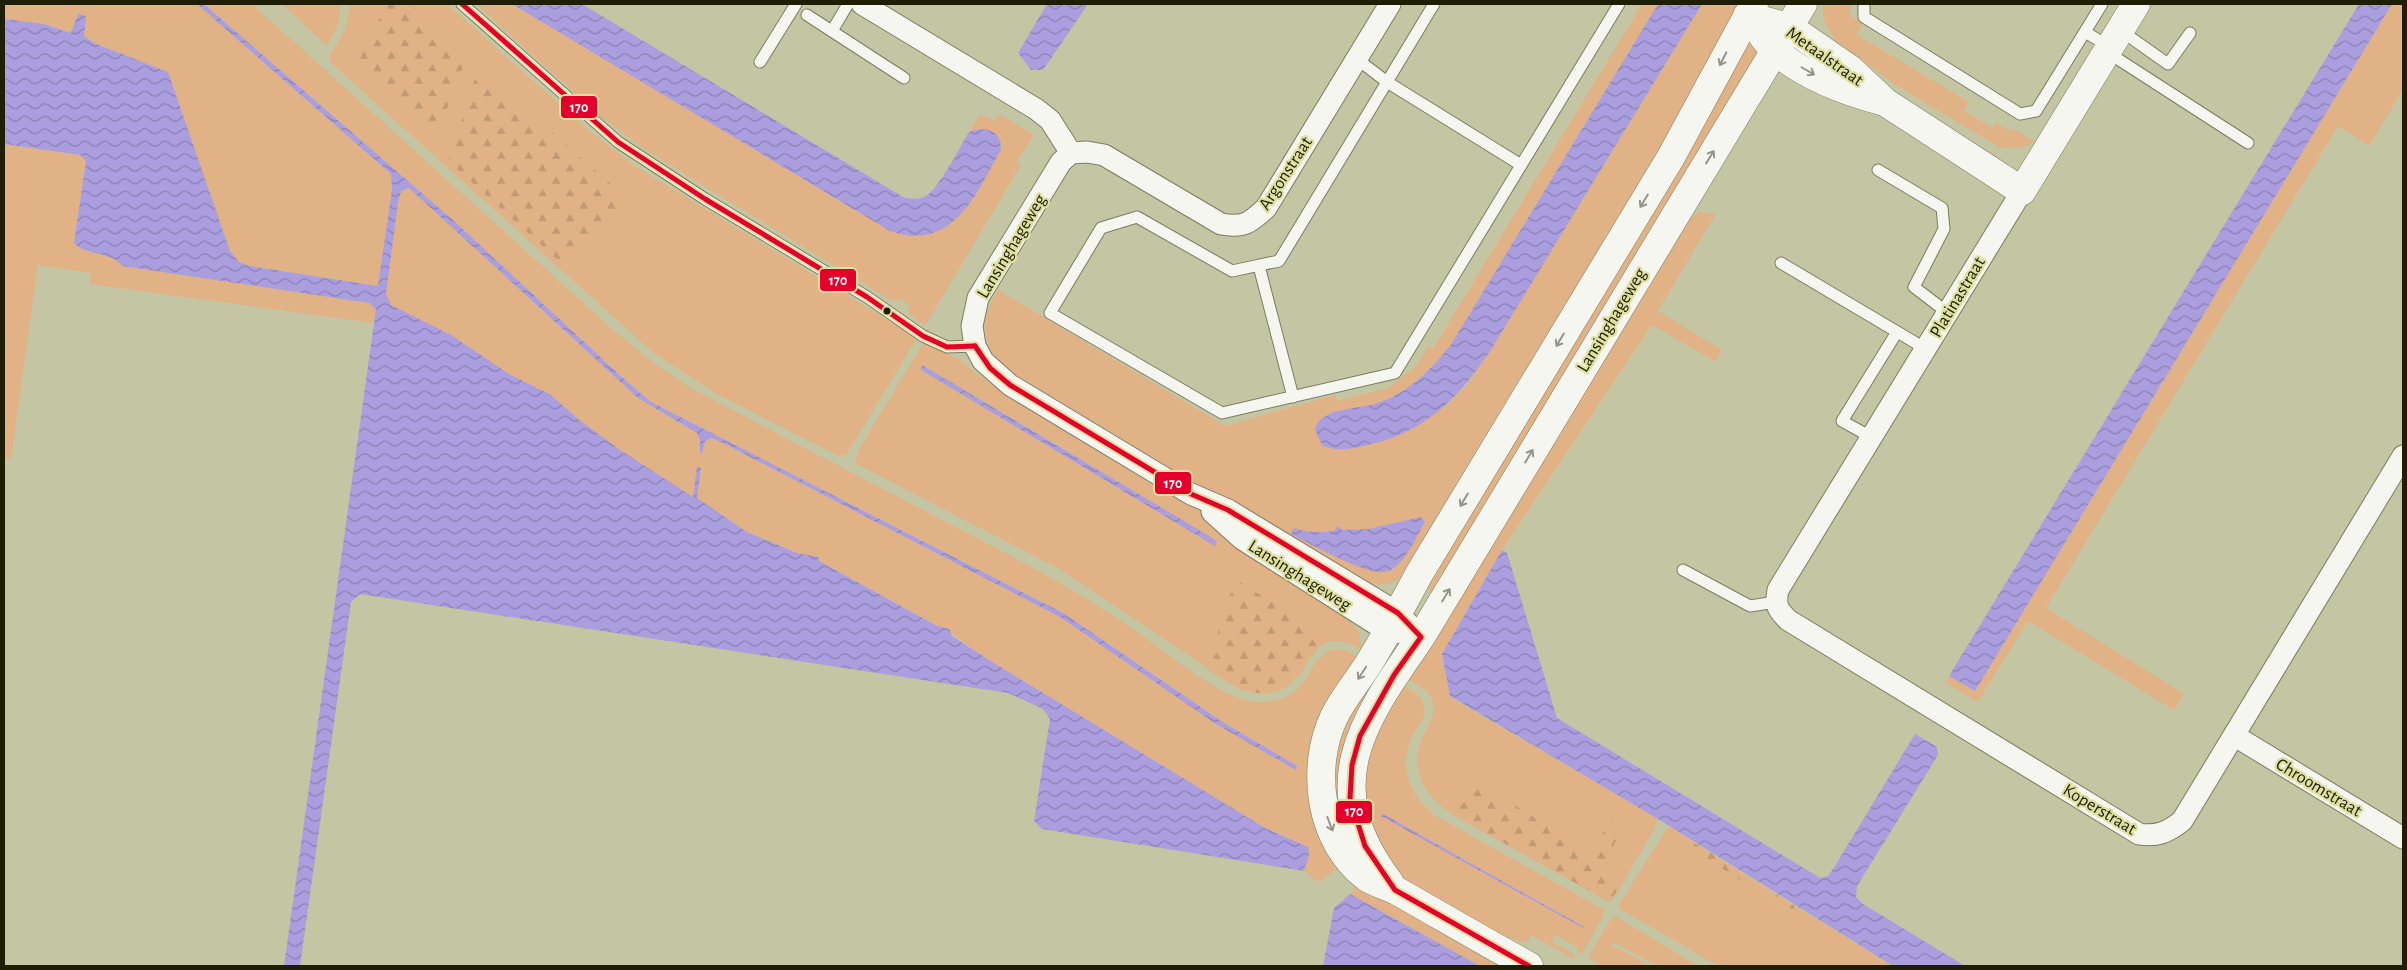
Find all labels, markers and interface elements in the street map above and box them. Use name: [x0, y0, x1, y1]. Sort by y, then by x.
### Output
street label: Metaalstraat: [1783, 24, 1866, 90]
one-way arrow: [1718, 51, 1728, 66]
one-way arrow: [1800, 66, 1815, 76]
line badge: 170: [560, 95, 598, 119]
text: 170: [570, 101, 588, 115]
street label: Argonstraat: [1256, 134, 1316, 213]
one-way arrow: [1705, 150, 1715, 164]
street label: Lansinghageweg: [974, 191, 1050, 302]
one-way arrow: [1639, 193, 1649, 207]
street label: Platinastraat: [1927, 254, 1989, 341]
street label: Lansinghageweg: [1574, 265, 1650, 376]
line badge: 170: [819, 268, 857, 292]
text: 170: [829, 274, 847, 288]
unlabelled marker: [882, 306, 892, 316]
one-way arrow: [1555, 332, 1565, 346]
one-way arrow: [1525, 449, 1535, 463]
line badge: 170: [1154, 471, 1192, 495]
text: 170: [1164, 477, 1182, 491]
one-way arrow: [1458, 492, 1468, 506]
street label: Lansinghageweg: [1245, 537, 1354, 615]
one-way arrow: [1441, 588, 1451, 602]
one-way arrow: [1357, 665, 1367, 679]
street label: Chroomstraat: [2272, 755, 2365, 821]
street label: Koperstraat: [2060, 781, 2139, 839]
line badge: 170: [1335, 800, 1373, 824]
text: 170: [1345, 805, 1363, 819]
one-way arrow: [1326, 815, 1335, 831]

